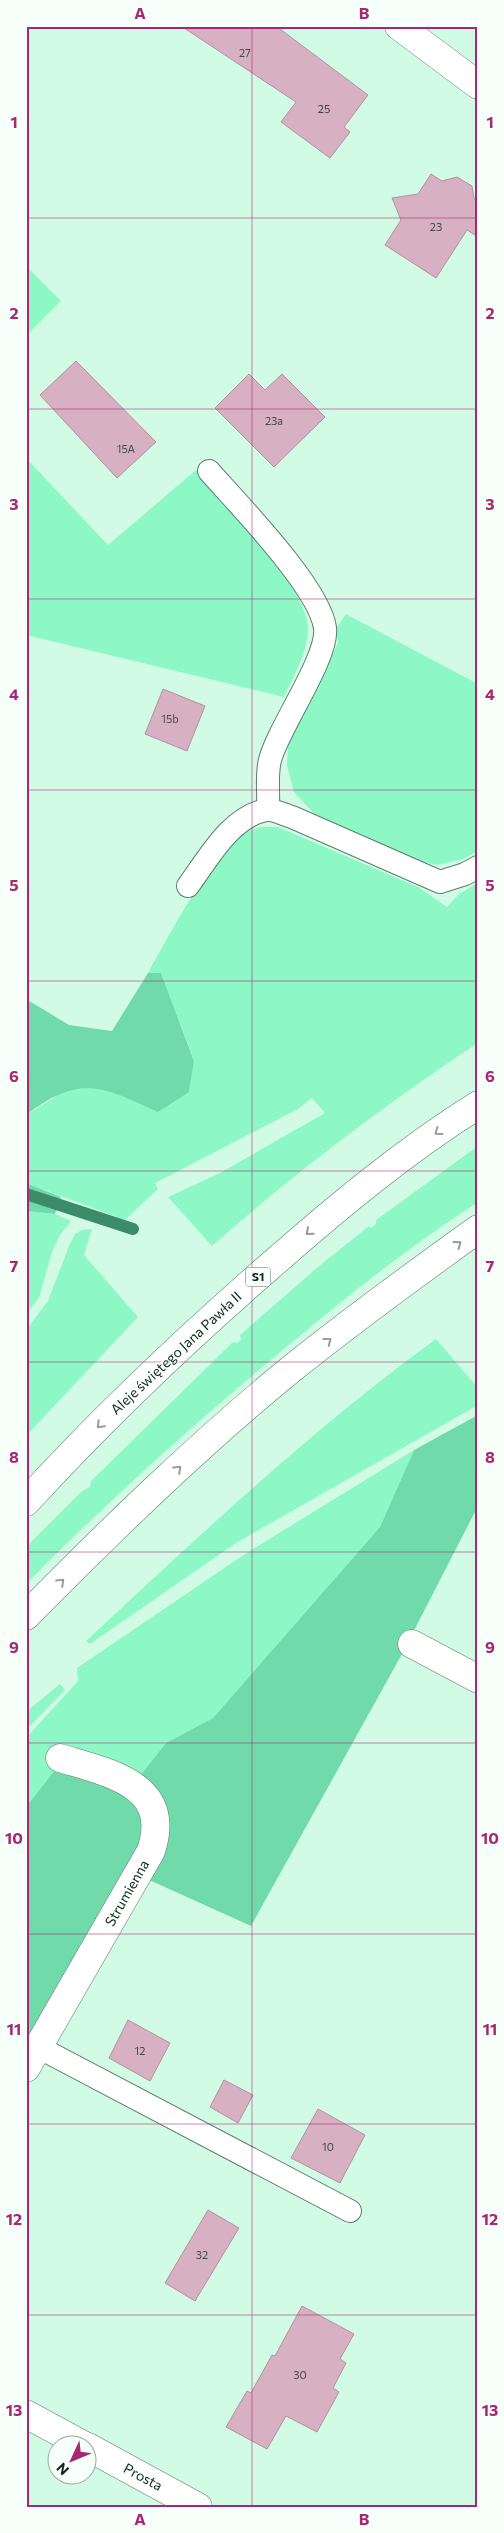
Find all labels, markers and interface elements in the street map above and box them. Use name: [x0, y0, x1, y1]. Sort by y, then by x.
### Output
text: A: [134, 3, 146, 22]
text: B: [359, 3, 370, 22]
house number: 27: [239, 46, 251, 59]
house number: 25: [318, 102, 330, 115]
text: 1: [10, 112, 18, 131]
text: 1: [486, 112, 494, 131]
house number: 23: [430, 220, 442, 233]
text: 2: [9, 303, 19, 322]
text: 2: [485, 303, 495, 322]
house number: 23a: [265, 414, 283, 427]
house number: 15A: [117, 442, 136, 455]
text: 3: [9, 494, 19, 513]
text: 3: [485, 494, 495, 513]
text: 4: [9, 684, 19, 703]
text: 4: [485, 684, 495, 703]
house number: 15b: [161, 712, 179, 725]
text: 5: [9, 875, 19, 894]
text: 5: [485, 875, 495, 894]
text: 6: [9, 1066, 19, 1085]
text: 6: [485, 1066, 495, 1085]
one-way arrow: [435, 1127, 444, 1135]
one-way arrow: [306, 1226, 315, 1235]
one-way arrow: [452, 1240, 461, 1250]
text: 7: [10, 1256, 19, 1275]
text: 7: [486, 1256, 495, 1275]
road number: S1: [246, 1268, 270, 1286]
street label: Aleje świętego Jana Pawła II: [107, 1288, 245, 1418]
one-way arrow: [322, 1338, 331, 1347]
one-way arrow: [97, 1420, 106, 1429]
text: 8: [9, 1447, 19, 1466]
text: 8: [485, 1447, 495, 1466]
one-way arrow: [172, 1466, 181, 1475]
one-way arrow: [55, 1579, 64, 1588]
text: 9: [9, 1637, 19, 1656]
text: 9: [485, 1637, 495, 1656]
text: 10: [5, 1828, 23, 1847]
text: 10: [481, 1828, 499, 1847]
street label: Strumienna: [101, 1857, 152, 1929]
text: 11: [7, 2019, 21, 2038]
text: 11: [483, 2019, 497, 2038]
house number: 12: [135, 2044, 145, 2057]
house number: 10: [322, 2140, 334, 2153]
text: 12: [6, 2209, 22, 2228]
text: 12: [482, 2209, 498, 2228]
house number: 32: [196, 2248, 208, 2261]
house number: 30: [293, 2368, 307, 2381]
text: 13: [6, 2400, 22, 2419]
text: 13: [482, 2400, 498, 2419]
north arrow: [48, 2436, 98, 2486]
street label: Prosta: [121, 2459, 166, 2494]
text: N: [53, 2460, 72, 2479]
text: A: [134, 2509, 146, 2528]
text: B: [359, 2509, 370, 2528]

